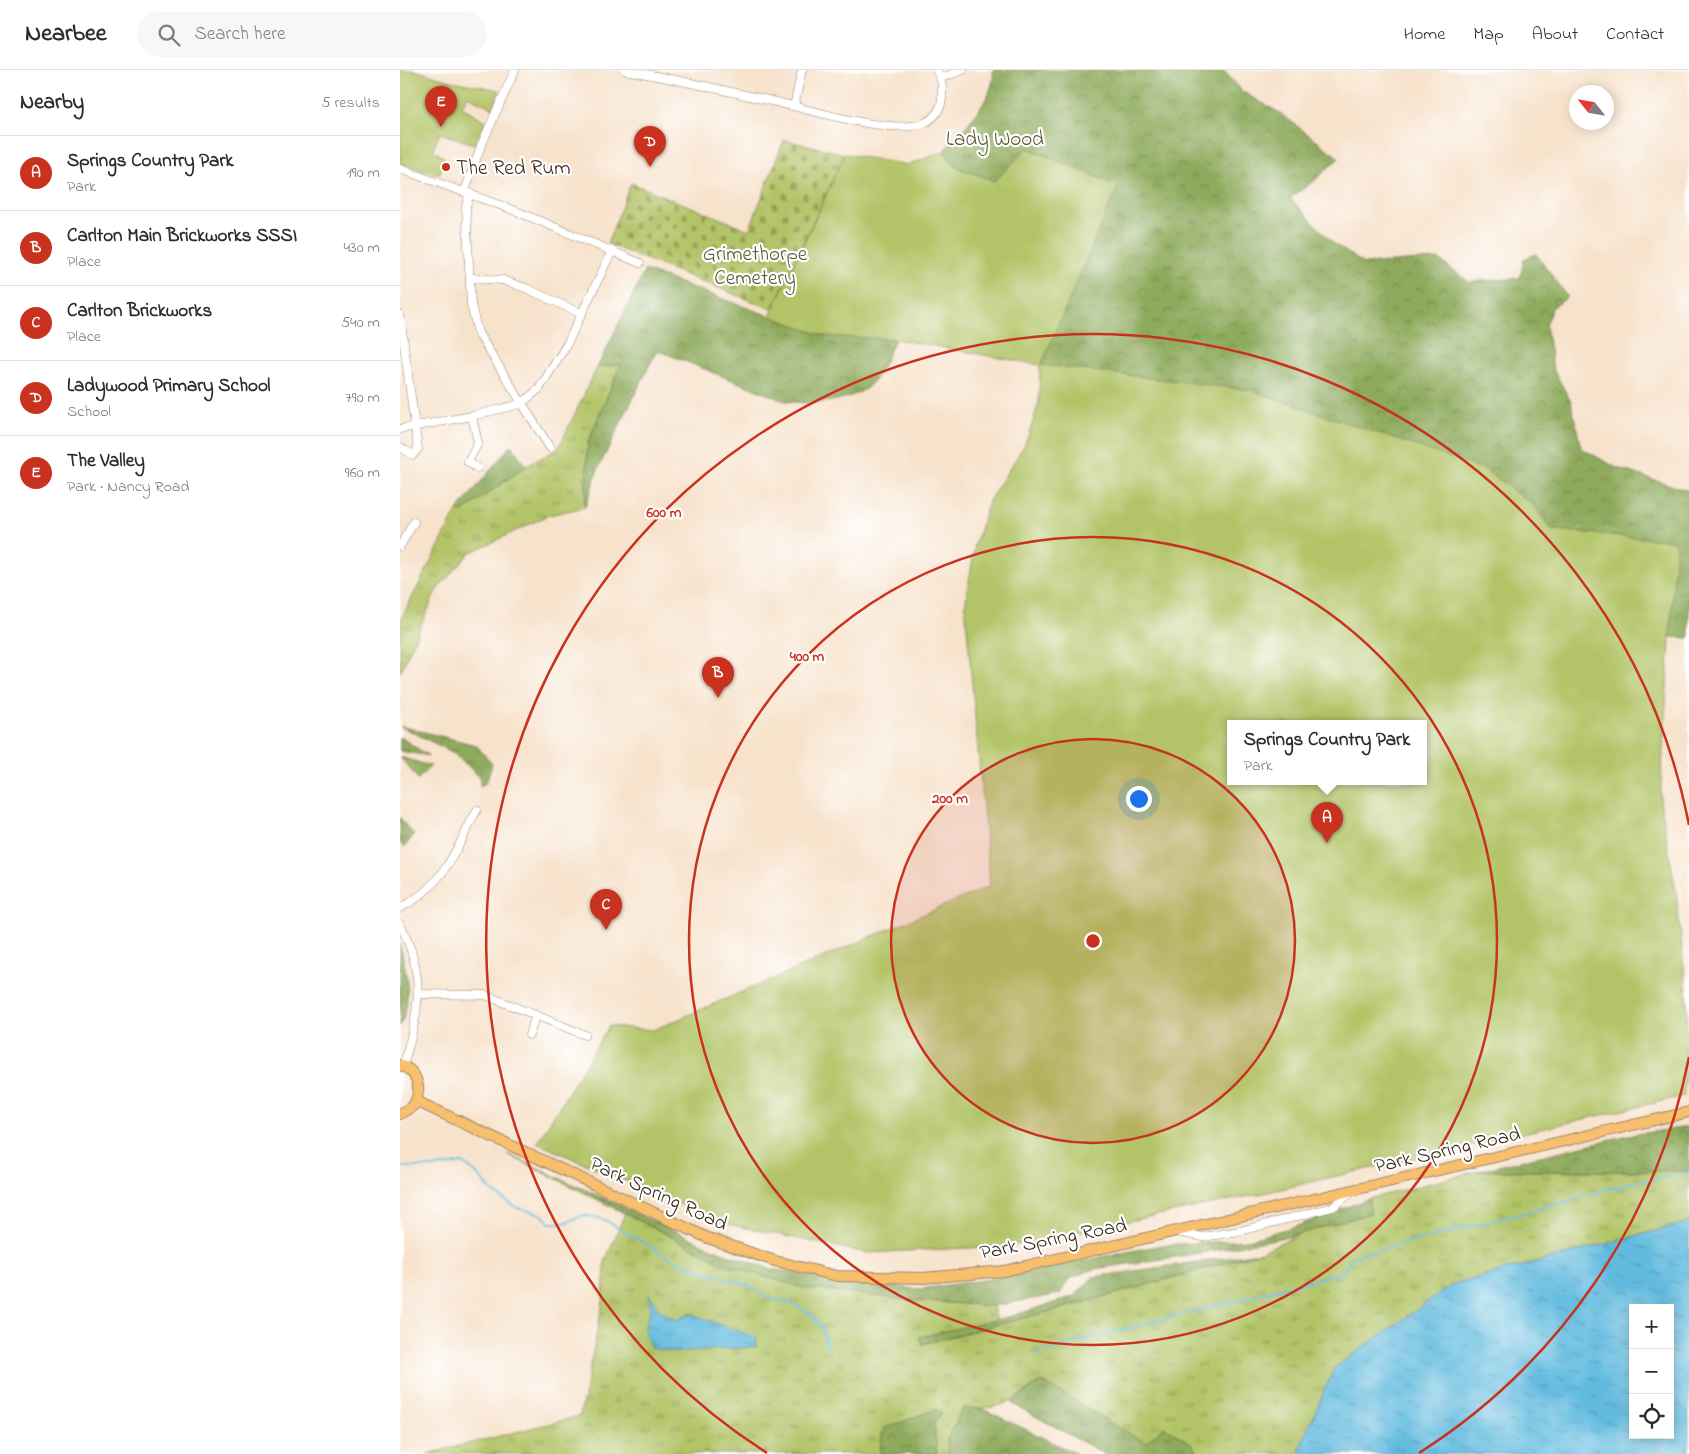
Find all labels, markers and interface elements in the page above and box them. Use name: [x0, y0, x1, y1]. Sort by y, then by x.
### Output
search box: [137, 12, 487, 57]
text: Nearbee: [25, 17, 107, 52]
icon: search: [155, 21, 183, 49]
text: Search here: [195, 21, 286, 48]
text: Home: [1404, 22, 1445, 48]
text: Map: [1473, 22, 1504, 48]
text: About: [1532, 22, 1578, 48]
text: Contact: [1606, 22, 1664, 48]
north arrow: [1569, 85, 1614, 130]
pin: E: [425, 86, 457, 127]
text: Nearby: [20, 88, 84, 118]
text: 5 results: [321, 91, 380, 115]
park label: Lady Wood: [946, 125, 1044, 157]
pin: D: [634, 126, 666, 167]
text: Springs Country Park: [67, 148, 234, 175]
place label: The Red Rum: [456, 154, 571, 184]
text: A: [31, 161, 41, 185]
text: 190 m: [347, 161, 380, 185]
marker: The Red Rum: [440, 161, 452, 173]
text: Park: [67, 175, 96, 199]
text: Carlton Main Brickworks SSSI: [67, 223, 297, 250]
text: B: [31, 236, 41, 260]
text: 430 m: [343, 236, 380, 260]
park label: Grimethorpe Cemetery: [703, 240, 808, 296]
text: Place: [67, 250, 101, 274]
text: Carlton Brickworks: [67, 298, 212, 325]
text: C: [32, 311, 40, 335]
text: 540 m: [341, 311, 380, 335]
text: Place: [67, 325, 101, 349]
text: Ladywood Primary School: [67, 373, 270, 400]
text: D: [30, 386, 42, 410]
text: 790 m: [345, 386, 380, 410]
text: School: [67, 400, 111, 424]
text: The Valley: [67, 448, 145, 475]
text: E: [31, 461, 41, 485]
text: 960 m: [345, 461, 380, 485]
text: Park · Nancy Road: [67, 475, 189, 499]
text: 600 m: [646, 502, 682, 524]
text: 400 m: [789, 646, 825, 668]
pin: B: [702, 657, 734, 698]
popup: [1227, 720, 1427, 785]
text: Springs Country Park: [1244, 727, 1410, 754]
text: Park: [1244, 754, 1273, 778]
your location: [1126, 786, 1152, 812]
text: 200 m: [931, 788, 968, 810]
pin: A: [1311, 802, 1343, 843]
pin: C: [590, 889, 622, 930]
centre of rings: [1084, 932, 1102, 950]
street label: Park Spring Road: [1371, 1120, 1524, 1184]
street label: Park Spring Road: [583, 1150, 732, 1242]
street label: Park Spring Road: [977, 1211, 1130, 1271]
map controls: [1629, 1304, 1674, 1439]
button: +: [1629, 1304, 1674, 1349]
button: −: [1629, 1349, 1674, 1394]
button: locate: [1629, 1394, 1674, 1439]

